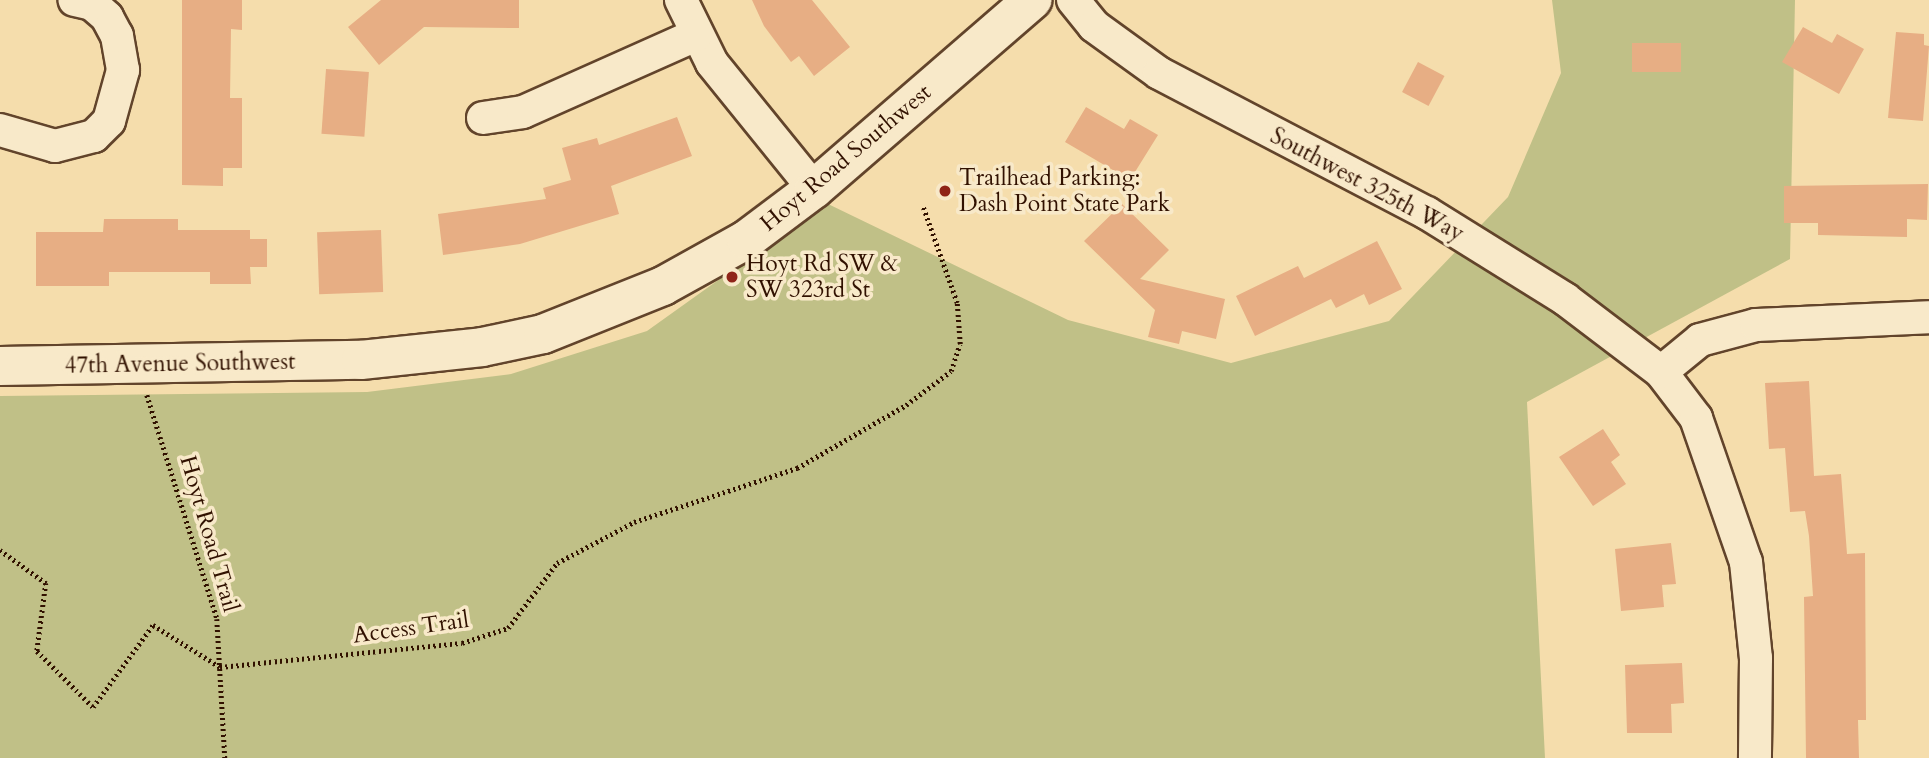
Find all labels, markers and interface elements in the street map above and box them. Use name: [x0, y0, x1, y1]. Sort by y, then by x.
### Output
street label: Hoyt Road Southwest: [755, 79, 937, 237]
street label: Southwest 325th Way: [1265, 122, 1469, 248]
place label: Trailhead Parking: Dash Point State Park: [959, 164, 1170, 218]
marker: Trailhead Parking: Dash Point State Park: [937, 183, 953, 199]
place label: Hoyt Rd SW & SW 323rd St: [746, 250, 898, 304]
marker: Hoyt Rd SW & SW 323rd St: [724, 269, 740, 285]
street label: 47th Avenue Southwest: [64, 348, 296, 380]
street label: Hoyt Road Trail: [173, 453, 245, 615]
street label: Access Trail: [351, 606, 471, 650]

